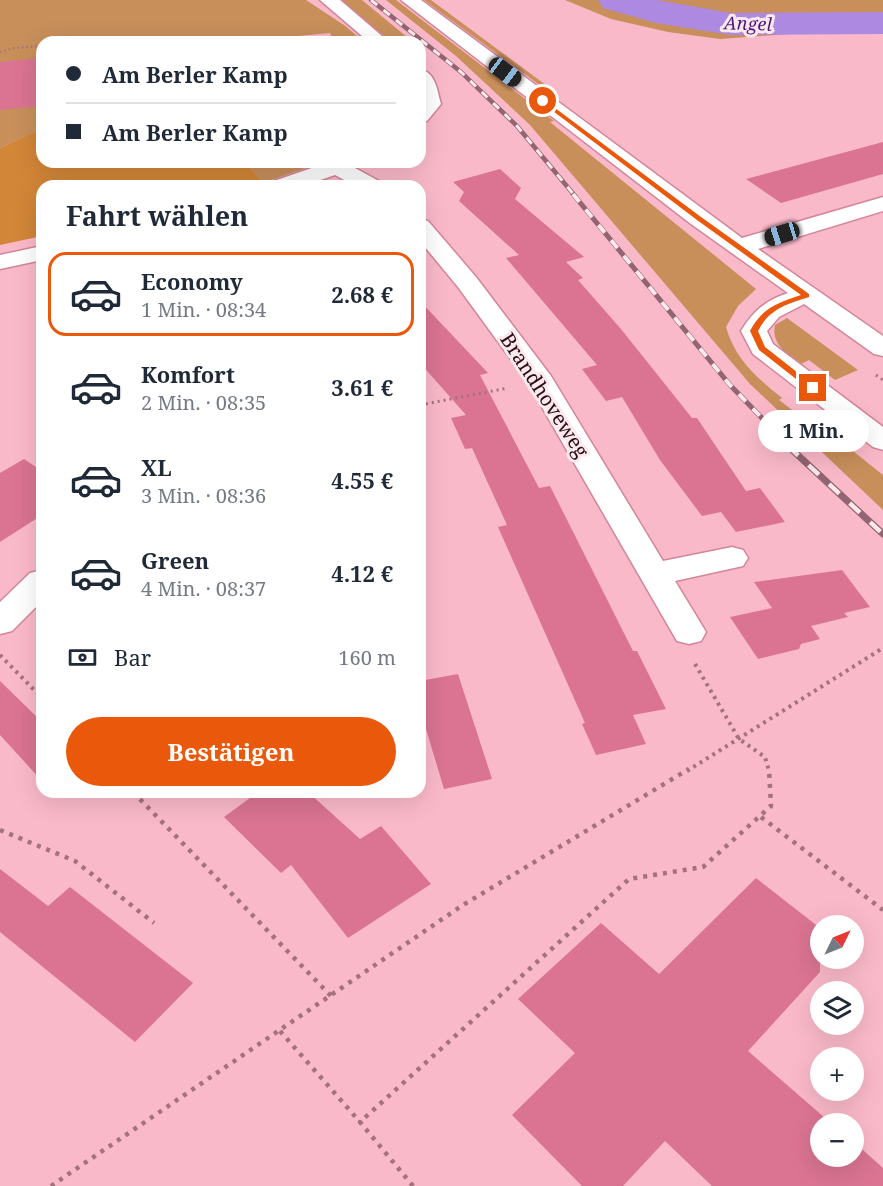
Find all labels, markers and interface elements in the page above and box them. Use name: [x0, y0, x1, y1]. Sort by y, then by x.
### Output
water label: Angel: [722, 10, 773, 36]
car: [485, 54, 525, 90]
text: Am Berler Kamp: [102, 59, 288, 89]
route start: [529, 87, 556, 114]
text: Am Berler Kamp: [102, 117, 288, 147]
text: Fahrt wählen: [66, 197, 248, 234]
car: [762, 220, 802, 248]
text: Economy: [141, 266, 243, 296]
icon: car: [69, 267, 123, 321]
text: 2.68 €: [331, 279, 393, 309]
text: 1 Min. · 08:34: [141, 296, 266, 323]
street label: Brandhoveweg: [495, 327, 596, 463]
text: Komfort: [141, 359, 235, 389]
icon: car: [69, 360, 123, 414]
text: 3.61 €: [331, 372, 393, 402]
route end: [799, 374, 826, 401]
text: 2 Min. · 08:35: [141, 389, 266, 416]
callout: 1 Min.: [758, 409, 868, 451]
text: 1 Min.: [783, 417, 844, 444]
text: XL: [141, 452, 172, 482]
icon: car: [69, 453, 123, 507]
text: 4.55 €: [331, 465, 393, 495]
text: 3 Min. · 08:36: [141, 482, 266, 509]
text: Green: [141, 545, 209, 575]
icon: car: [69, 546, 123, 600]
text: 4.12 €: [331, 558, 393, 588]
text: 4 Min. · 08:37: [141, 575, 266, 602]
icon: cash: [66, 641, 99, 674]
text: Bar: [114, 642, 151, 672]
text: 160 m: [338, 644, 396, 671]
button: Bestätigen: [66, 717, 396, 786]
north arrow: [810, 915, 864, 969]
map controls: [810, 915, 864, 1167]
button: layers: [810, 981, 864, 1035]
button: +: [810, 1047, 864, 1101]
button: −: [810, 1113, 864, 1167]

